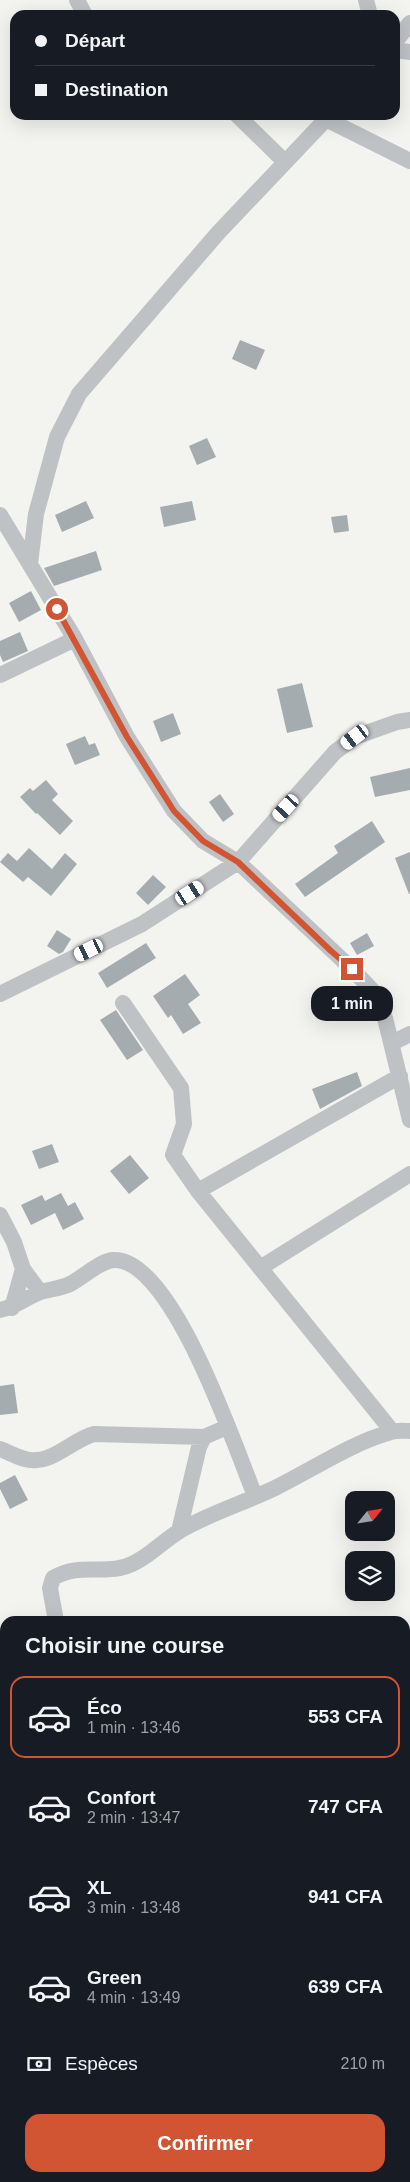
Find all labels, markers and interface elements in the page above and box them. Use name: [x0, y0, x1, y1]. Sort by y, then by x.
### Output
text: Départ: [65, 30, 125, 51]
text: Destination: [65, 79, 168, 100]
route start: [46, 598, 68, 620]
car: [338, 722, 371, 752]
car: [270, 792, 301, 824]
car: [173, 879, 206, 907]
car: [72, 937, 105, 963]
route end: [341, 958, 363, 980]
callout: 1 min: [311, 986, 393, 1022]
text: 1 min: [331, 995, 373, 1012]
north arrow: [345, 1491, 395, 1541]
map controls: [345, 1491, 395, 1601]
button: layers: [345, 1551, 395, 1601]
text: Choisir une course: [25, 1633, 224, 1658]
icon: car: [27, 1695, 72, 1740]
text: Éco: [87, 1697, 122, 1718]
text: 553 CFA: [308, 1706, 383, 1727]
text: 1 min · 13:46: [87, 1719, 180, 1736]
icon: car: [27, 1785, 72, 1830]
text: Confort: [87, 1787, 156, 1808]
text: 747 CFA: [308, 1796, 383, 1817]
text: 2 min · 13:47: [87, 1809, 180, 1826]
icon: car: [27, 1875, 72, 1920]
text: XL: [87, 1877, 111, 1898]
text: 941 CFA: [308, 1886, 383, 1907]
text: 3 min · 13:48: [87, 1899, 180, 1916]
icon: car: [27, 1965, 72, 2010]
text: Green: [87, 1967, 142, 1988]
text: 639 CFA: [308, 1976, 383, 1997]
text: 4 min · 13:49: [87, 1989, 180, 2006]
icon: cash: [25, 2050, 53, 2078]
text: Espèces: [65, 2053, 138, 2074]
text: 210 m: [341, 2055, 385, 2072]
button: Confirmer: [25, 2114, 385, 2172]

